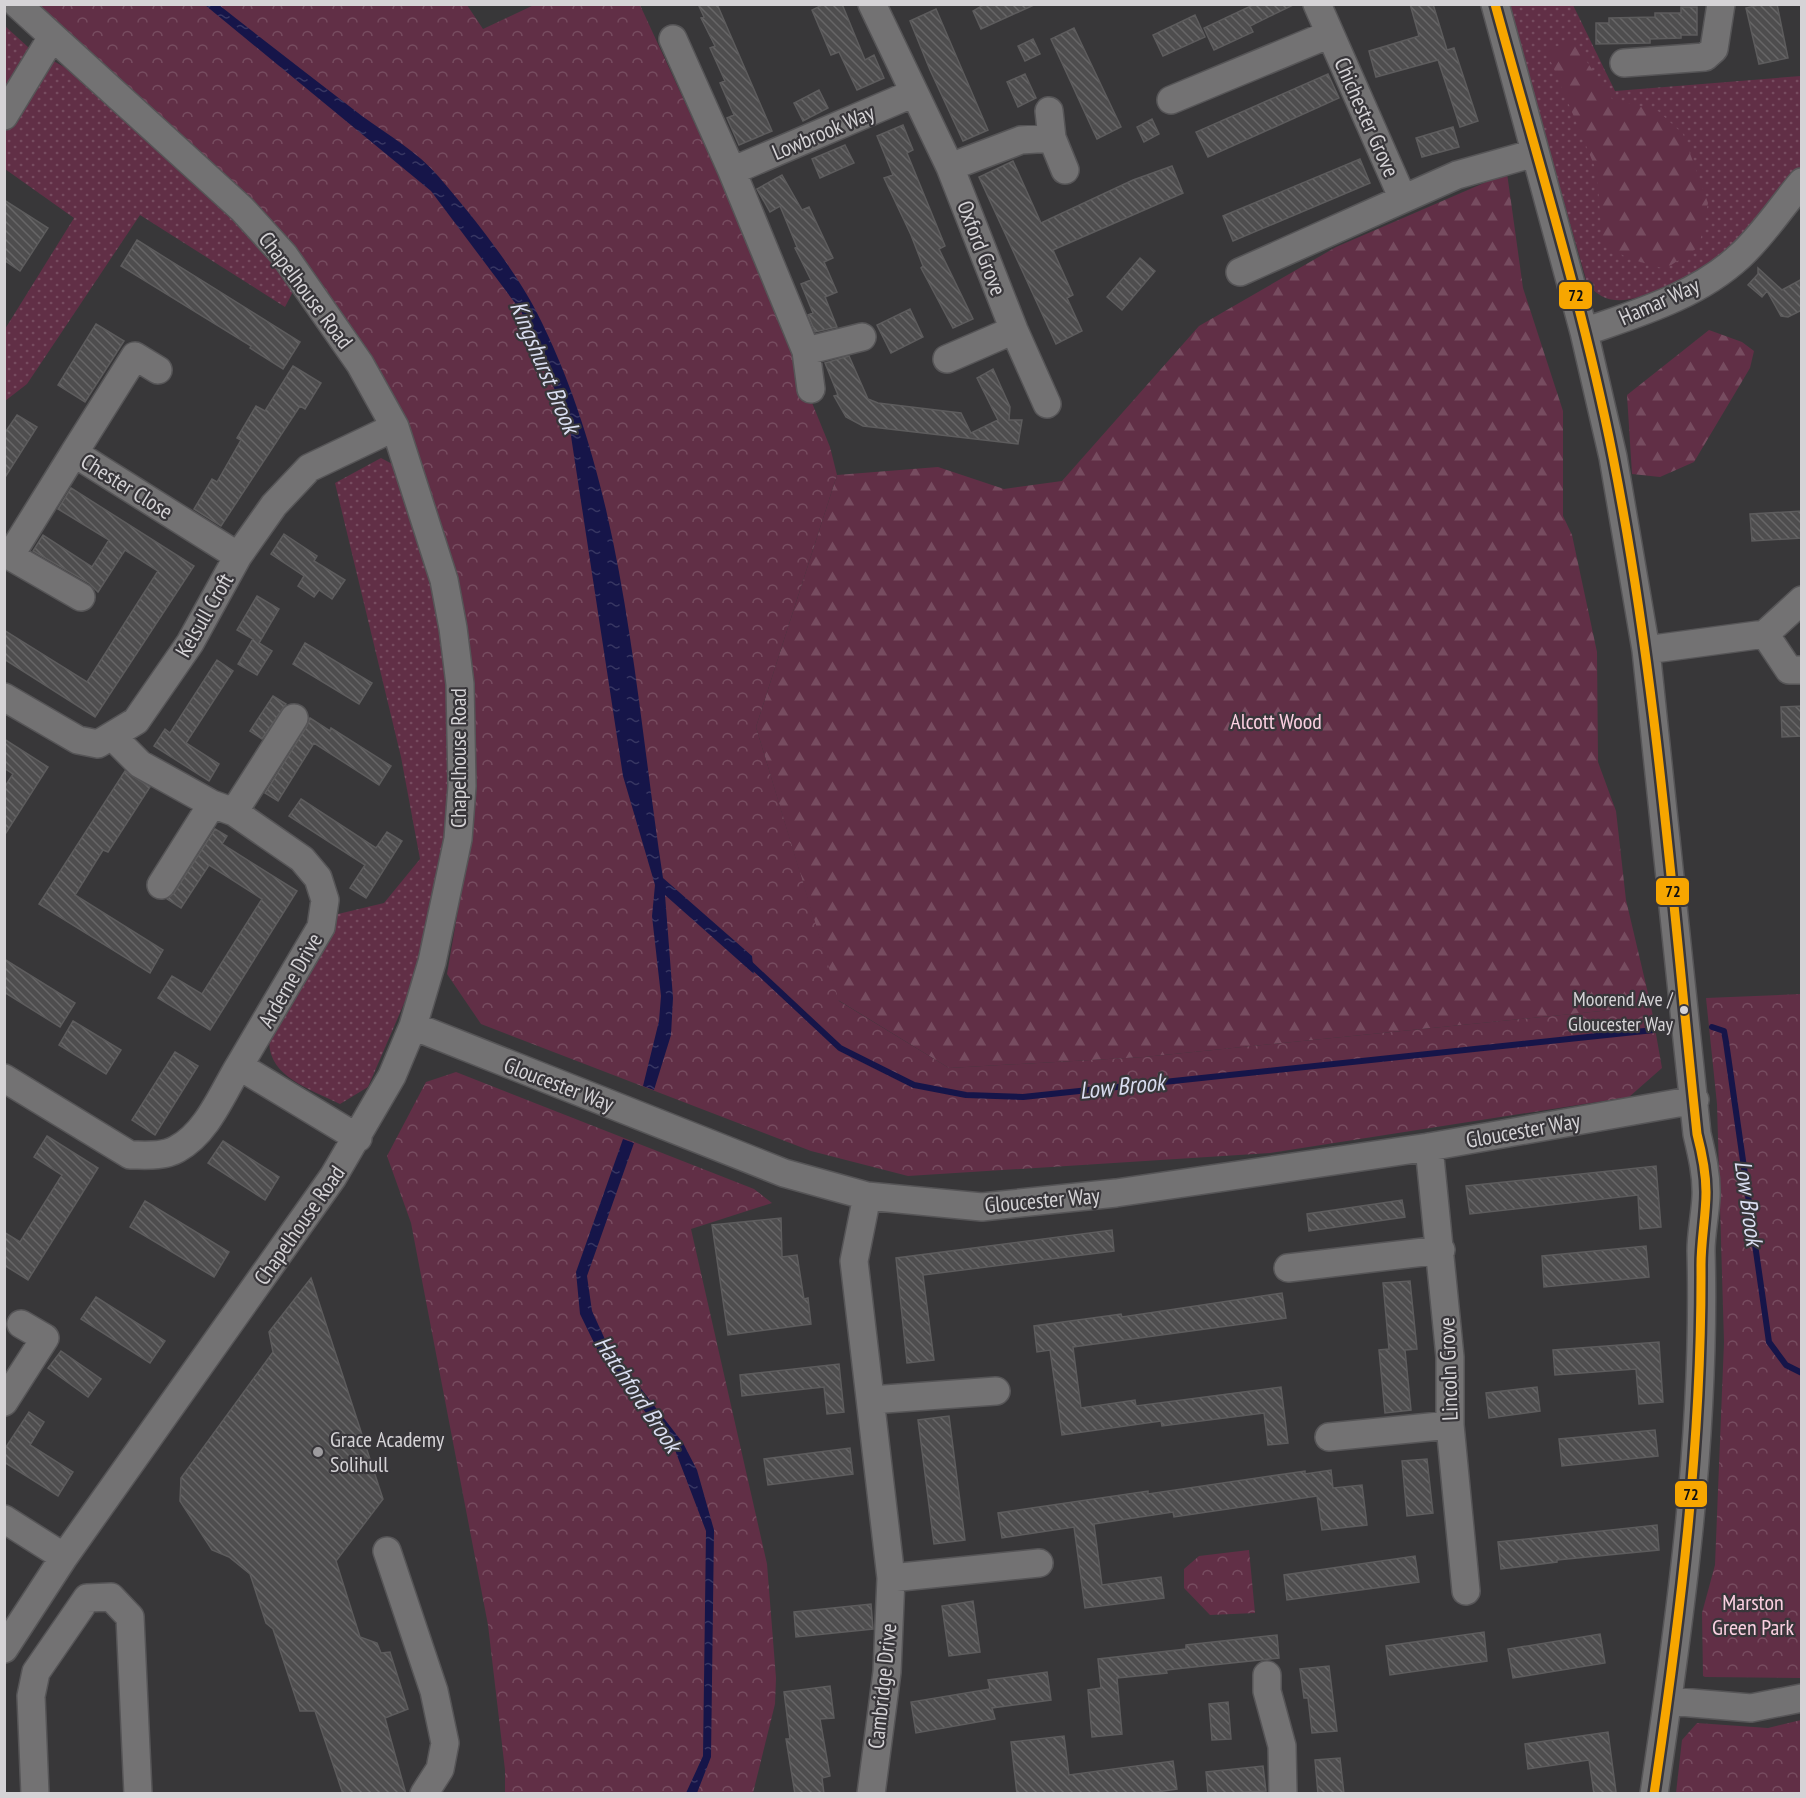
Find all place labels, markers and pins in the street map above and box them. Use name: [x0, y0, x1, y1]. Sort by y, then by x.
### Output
place label: Moorend Ave / Gloucester Way: [1568, 986, 1674, 1037]
marker: Moorend Ave / Gloucester Way: [1678, 1004, 1690, 1016]
place label: Grace Academy Solihull: [330, 1425, 445, 1478]
marker: Grace Academy Solihull: [311, 1445, 325, 1459]

